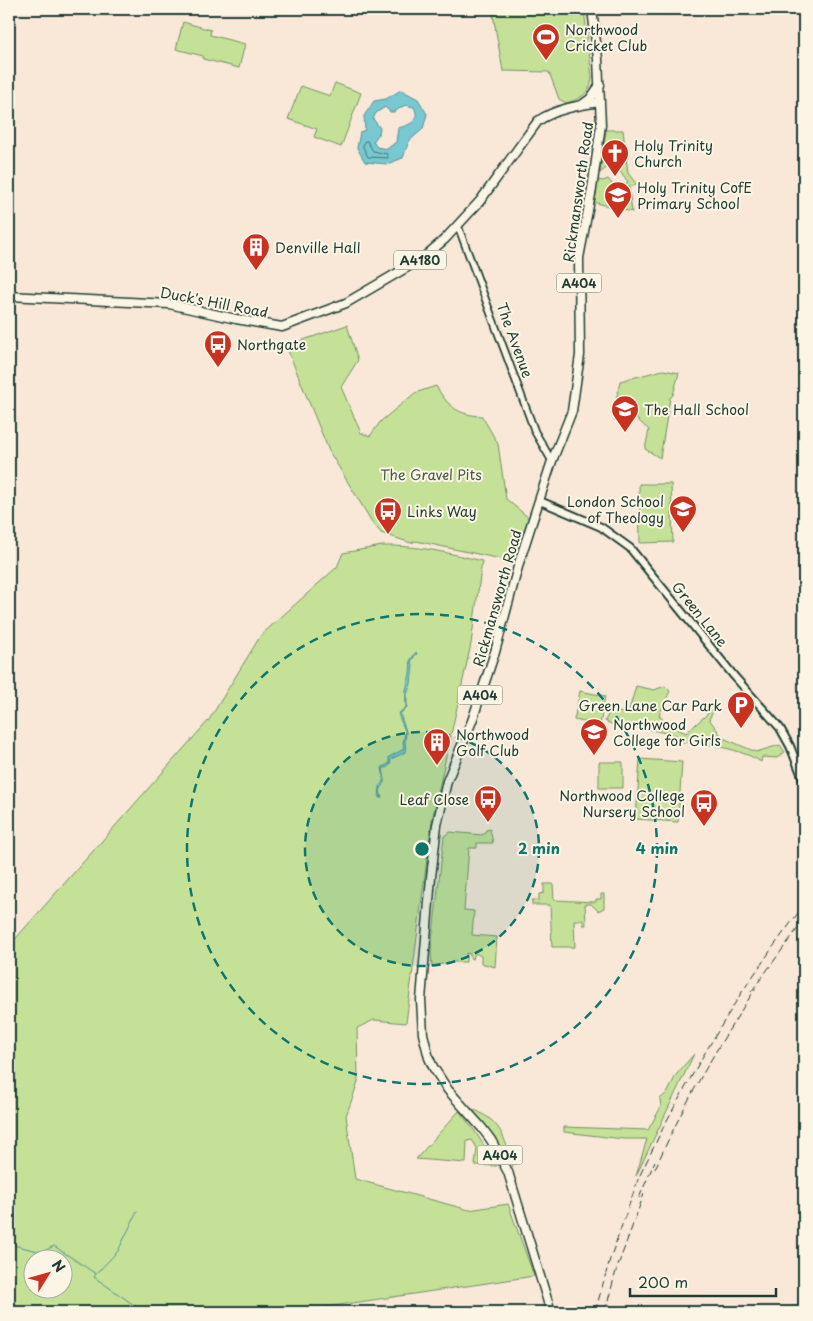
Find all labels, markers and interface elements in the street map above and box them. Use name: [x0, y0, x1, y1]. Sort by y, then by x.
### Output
place label: Northwood Cricket Club: [565, 19, 647, 56]
sports icon: Northwood Cricket Club: [531, 22, 561, 61]
street label: Rickmansworth Road: [558, 120, 598, 264]
place label: Holy Trinity Church: [634, 135, 713, 172]
church icon: Holy Trinity Church: [600, 138, 630, 177]
place label: Holy Trinity CofE Primary School: [637, 177, 752, 214]
school or university icon: Holy Trinity CofE Primary School: [603, 180, 633, 219]
building icon: Denville Hall: [241, 232, 271, 271]
place label: Denville Hall: [275, 237, 361, 258]
road number: A4180: [394, 250, 446, 270]
road number: A404: [556, 274, 602, 292]
street label: Duck's Hill Road: [158, 281, 270, 323]
street label: The Avenue: [492, 299, 538, 381]
bus stop icon: Northgate: [203, 329, 233, 368]
place label: Northgate: [237, 334, 306, 355]
school or university icon: The Hall School: [610, 394, 640, 433]
place label: The Hall School: [644, 399, 749, 420]
park label: The Gravel Pits: [380, 464, 482, 485]
place label: London School of Theology: [567, 491, 664, 528]
school or university icon: London School of Theology: [668, 494, 698, 533]
bus stop icon: Links Way: [373, 496, 403, 535]
place label: Links Way: [407, 501, 477, 522]
street label: Rickmansworth Road: [467, 527, 527, 669]
street label: Green Lane: [667, 577, 733, 651]
road number: A404: [458, 686, 502, 704]
parking icon: Green Lane Car Park: [726, 690, 756, 729]
place label: Green Lane Car Park: [578, 695, 722, 716]
place label: Northwood College for Girls: [613, 714, 721, 751]
school or university icon: Northwood College for Girls: [579, 717, 609, 756]
place label: Northwood Golf Club: [456, 724, 529, 761]
building icon: Northwood Golf Club: [422, 727, 452, 766]
bus stop icon: Leaf Close: [473, 784, 503, 823]
place label: Northwood College Nursery School: [559, 785, 685, 822]
bus stop icon: Northwood College Nursery School: [689, 788, 719, 827]
place label: Leaf Close: [400, 789, 469, 810]
text: 2 min: [518, 836, 560, 859]
text: 4 min: [636, 836, 678, 859]
centre of rings: [413, 840, 431, 858]
road number: A404: [478, 1146, 522, 1164]
north arrow: [22, 1248, 72, 1298]
text: N: [47, 1255, 71, 1277]
scale bar: [630, 1266, 777, 1298]
text: 200 m: [638, 1270, 688, 1293]

